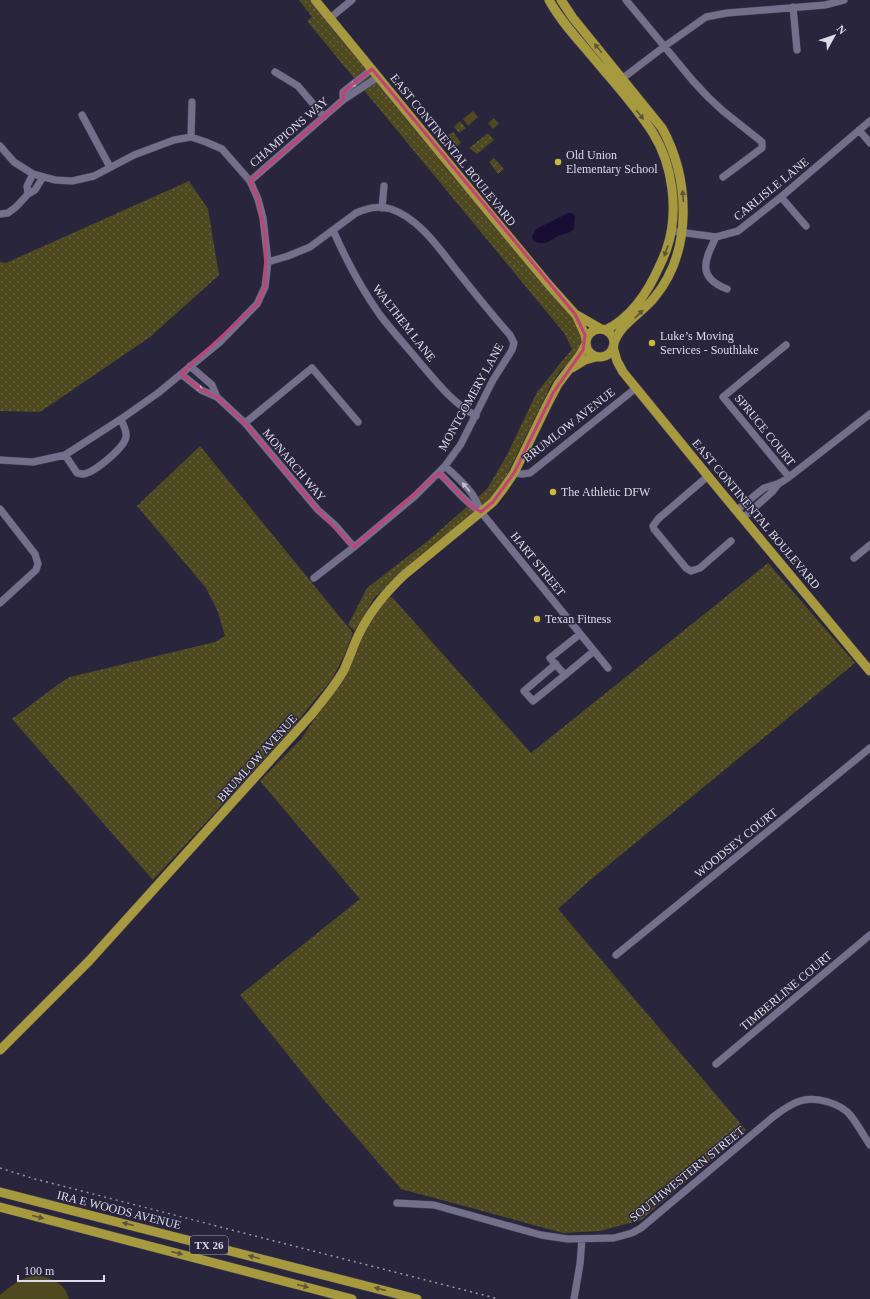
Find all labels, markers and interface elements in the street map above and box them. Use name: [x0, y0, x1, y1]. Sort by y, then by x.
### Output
north arrow: [814, 16, 854, 56]
text: N: [835, 23, 849, 37]
one-way arrow: [594, 43, 602, 53]
street label: EAST CONTINENTAL BOULEVARD: [387, 71, 519, 229]
one-way arrow: [349, 79, 360, 87]
street label: CHAMPIONS WAY: [247, 94, 331, 170]
one-way arrow: [635, 110, 644, 121]
place label: Old Union Elementary School: [566, 148, 658, 176]
street label: CARLISLE LANE: [731, 155, 811, 223]
marker: Old Union Elementary School: [553, 157, 563, 167]
one-way arrow: [679, 190, 686, 202]
one-way arrow: [662, 245, 668, 257]
street label: WALTHEM LANE: [370, 282, 438, 364]
one-way arrow: [634, 309, 644, 318]
place label: Luke’s Moving Services - Southlake: [660, 329, 759, 357]
marker: Luke’s Moving Services - Southlake: [647, 338, 657, 348]
street label: MONTGOMERY LANE: [435, 341, 507, 453]
one-way arrow: [193, 383, 204, 391]
street label: BRUMLOW AVENUE: [520, 385, 618, 465]
street label: SPRUCE COURT: [732, 391, 799, 469]
street label: MONARCH WAY: [260, 426, 329, 504]
street label: EAST CONTINENTAL BOULEVARD: [689, 436, 823, 592]
one-way arrow: [461, 481, 470, 492]
place label: The Athletic DFW: [561, 485, 651, 499]
marker: The Athletic DFW: [548, 487, 558, 497]
street label: HART STREET: [508, 529, 569, 600]
place label: Texan Fitness: [545, 612, 611, 626]
marker: Texan Fitness: [532, 614, 542, 624]
street label: BRUMLOW AVENUE: [214, 711, 300, 805]
street label: WOODSEY COURT: [692, 805, 781, 881]
street label: TIMBERLINE COURT: [737, 948, 835, 1034]
street label: SOUTHWESTERN STREET: [627, 1123, 748, 1225]
street label: IRA E WOODS AVENUE: [56, 1188, 182, 1232]
one-way arrow: [32, 1214, 44, 1220]
one-way arrow: [122, 1221, 134, 1227]
road number: TX 26: [190, 1236, 228, 1254]
one-way arrow: [171, 1250, 183, 1256]
one-way arrow: [247, 1253, 260, 1259]
scale bar: [18, 1257, 104, 1283]
text: 100 m: [24, 1264, 55, 1278]
one-way arrow: [297, 1283, 309, 1289]
one-way arrow: [373, 1286, 385, 1292]

